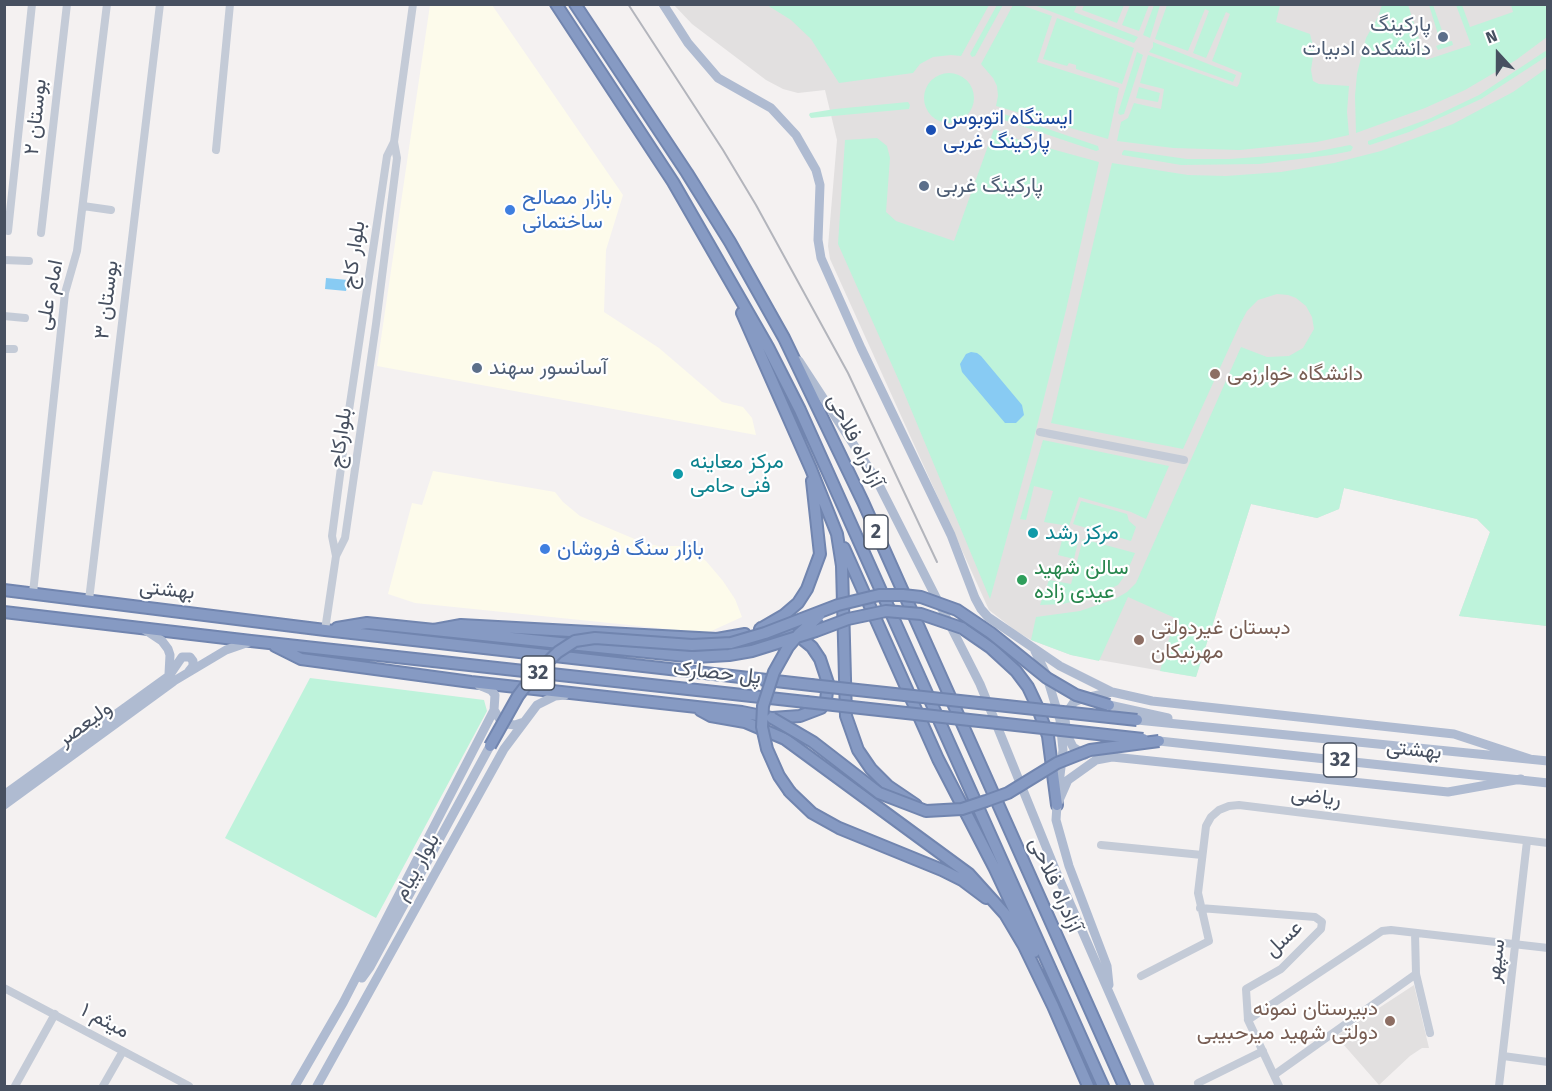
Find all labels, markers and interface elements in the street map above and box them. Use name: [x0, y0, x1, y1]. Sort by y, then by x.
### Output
place label: پارکینگ دانشکده ادبیات: [1303, 12, 1431, 62]
north arrow: [1468, 24, 1528, 84]
text: N: [1483, 26, 1500, 48]
marker: پارکینگ دانشکده ادبیات: [1436, 30, 1450, 44]
street label: بوستان ۲: [19, 78, 53, 156]
place label: ایستگاه اتوبوس پارکینگ غربی: [943, 105, 1073, 155]
marker: ایستگاه اتوبوس پارکینگ غربی: [924, 123, 938, 137]
place label: پارکینگ غربی: [936, 173, 1043, 199]
marker: پارکینگ غربی: [917, 179, 931, 193]
place label: بازار مصالح ساختمانی: [522, 185, 612, 235]
marker: بازار مصالح ساختمانی: [503, 203, 517, 217]
street label: بلوار کاج: [337, 219, 371, 291]
street label: امام علی: [31, 258, 69, 332]
street label: بوستان ۳: [90, 259, 124, 341]
place label: آسانسور سهند: [489, 355, 607, 381]
marker: آسانسور سهند: [470, 361, 484, 375]
place label: دانشگاه خوارزمی: [1227, 361, 1363, 387]
marker: دانشگاه خوارزمی: [1208, 367, 1222, 381]
street label: آزادراه فلاحی: [821, 390, 889, 492]
street label: بلوارکاج: [324, 406, 358, 470]
place label: مرکز معاینه فنی حامی: [690, 449, 784, 499]
marker: مرکز معاینه فنی حامی: [671, 467, 685, 481]
road number: 2: [864, 515, 888, 549]
place label: مرکز رشد: [1045, 520, 1119, 546]
marker: مرکز رشد: [1026, 526, 1040, 540]
place label: بازار سنگ فروشان: [557, 536, 704, 562]
marker: بازار سنگ فروشان: [538, 542, 552, 556]
place label: سالن شهید عیدی زاده: [1034, 555, 1129, 605]
marker: سالن شهید عیدی زاده: [1015, 573, 1029, 587]
street label: بهشتی: [138, 575, 196, 605]
place label: دبستان غیردولتی مهرنیکان: [1151, 615, 1291, 665]
marker: دبستان غیردولتی مهرنیکان: [1132, 633, 1146, 647]
road number: 32: [522, 656, 554, 690]
street label: پل حصارک: [672, 656, 762, 690]
street label: ولیعصر: [53, 696, 117, 752]
street label: بهشتى: [1385, 735, 1443, 765]
road number: 32: [1324, 743, 1356, 777]
street label: ریاضی: [1289, 781, 1343, 813]
street label: بلوار پیام: [388, 829, 446, 905]
street label: آزادراه فلاحی: [1023, 834, 1087, 936]
street label: عسل: [1260, 915, 1308, 963]
street label: سپهر: [1481, 938, 1511, 984]
place label: دبیرستان نمونه دولتی شهید میرحبیبی: [1197, 996, 1378, 1046]
street label: میثم ۱: [76, 998, 134, 1044]
marker: دبیرستان نمونه دولتی شهید میرحبیبی: [1383, 1014, 1397, 1028]

